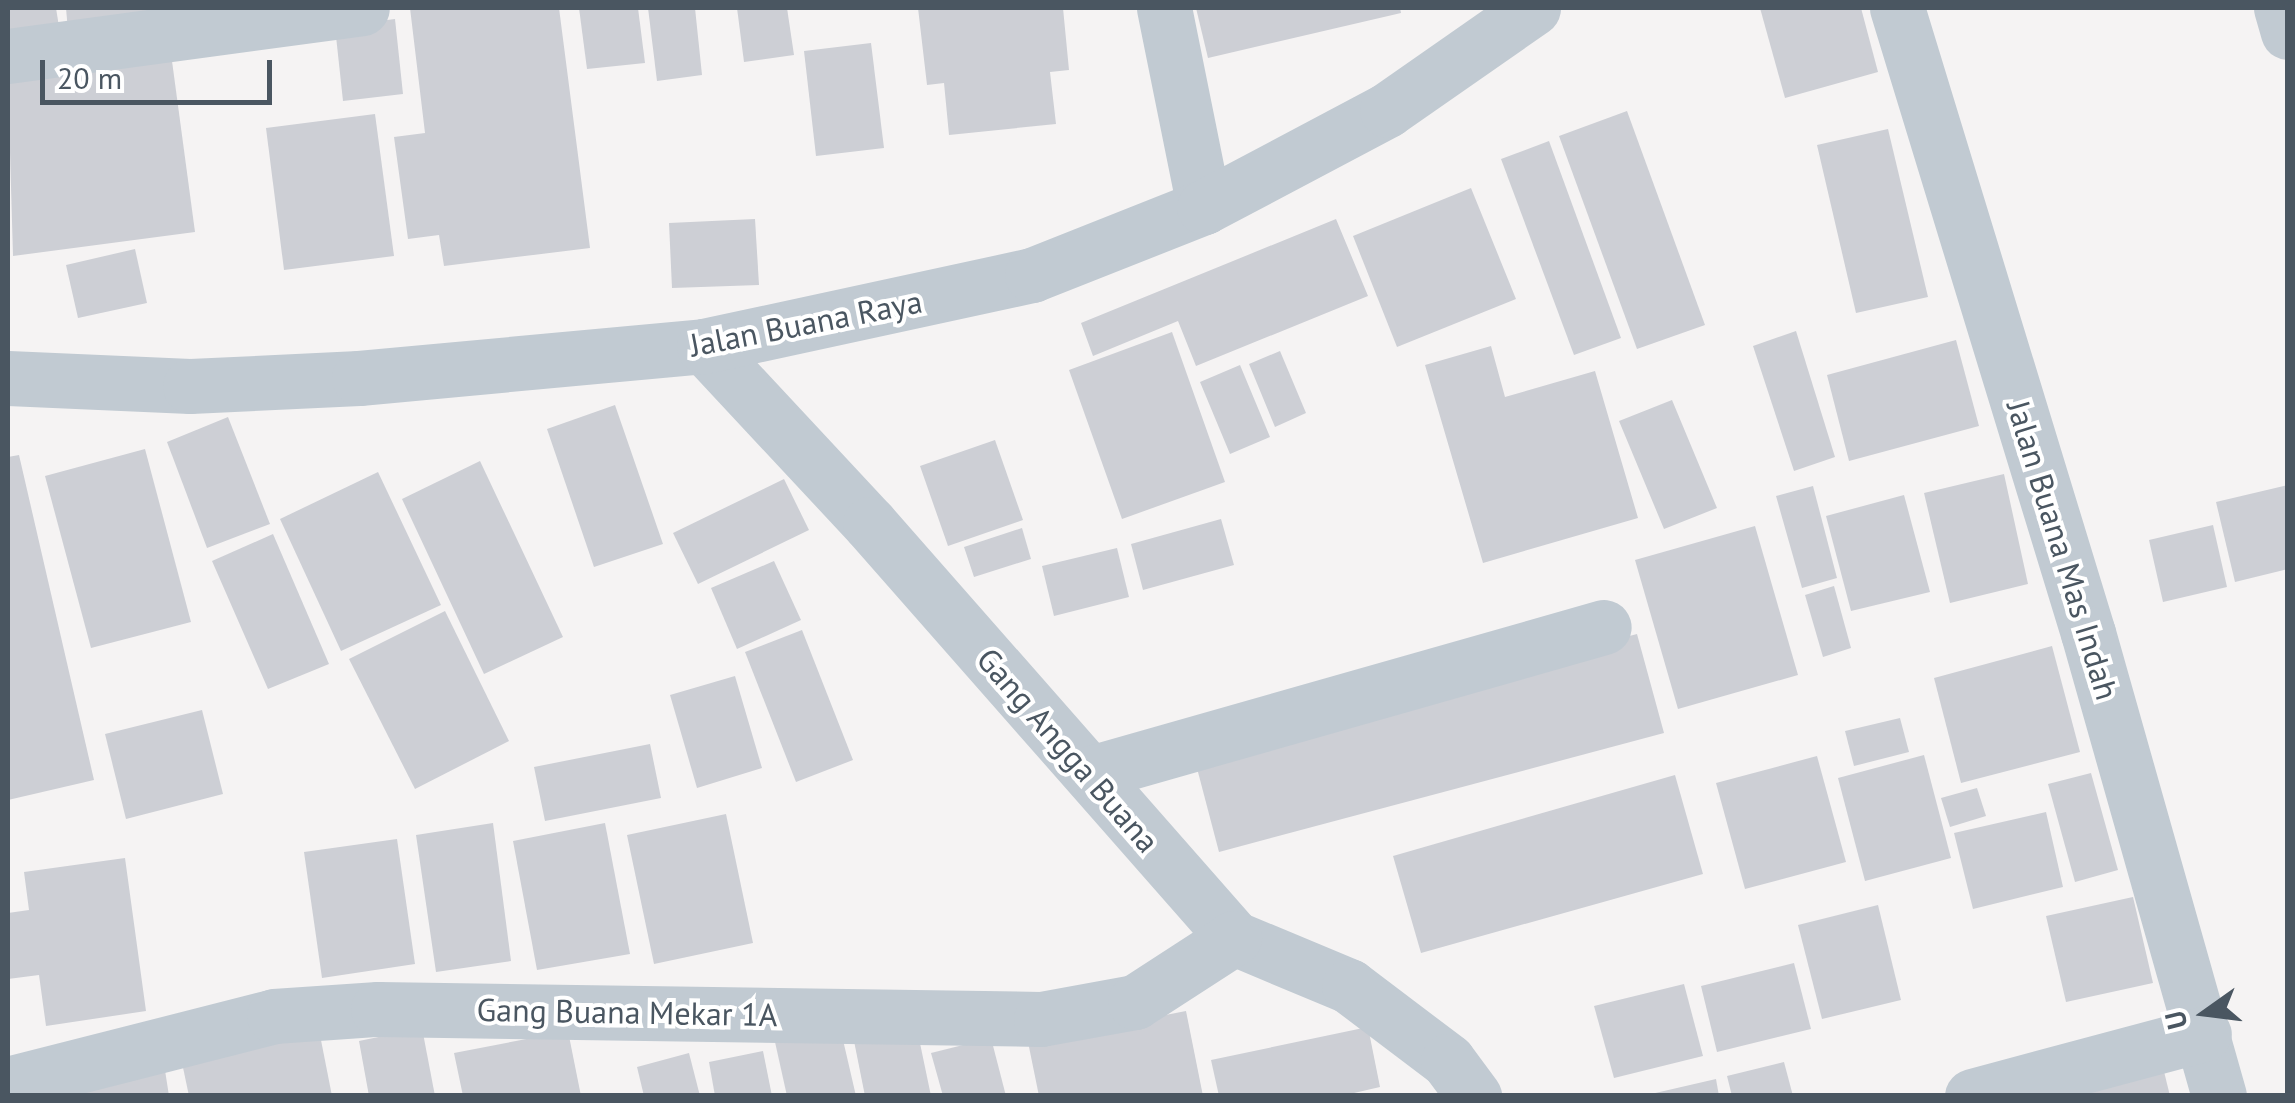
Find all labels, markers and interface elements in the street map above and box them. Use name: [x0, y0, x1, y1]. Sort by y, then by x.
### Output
scale bar: [45, 40, 278, 102]
text: 20 m: [57, 58, 122, 97]
street label: Jalan Buana Raya: [687, 282, 925, 364]
street label: Jalan Buana Mas Indah: [1999, 396, 2127, 704]
street label: Gang Angga Buana: [969, 640, 1167, 860]
north arrow: [2155, 963, 2255, 1063]
street label: Gang Buana Mekar 1A: [476, 990, 778, 1034]
text: U: [2155, 1007, 2195, 1033]

